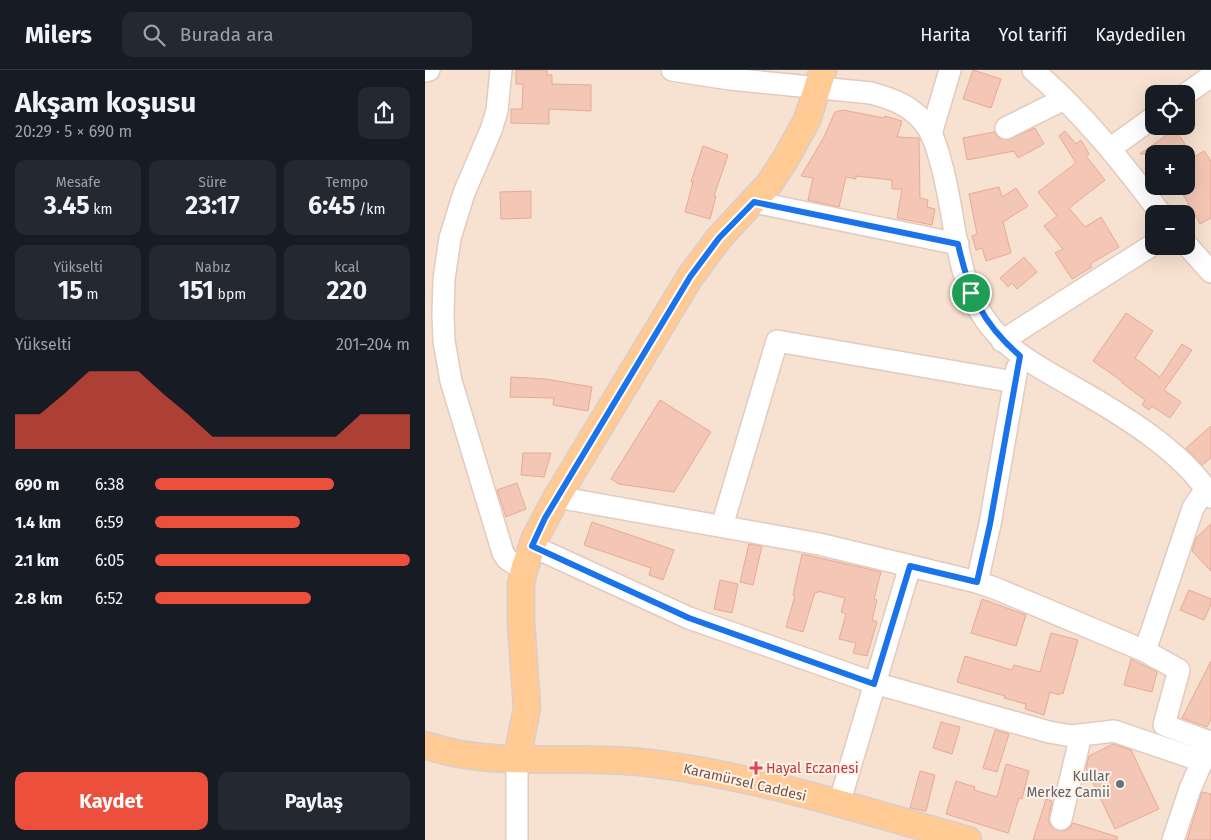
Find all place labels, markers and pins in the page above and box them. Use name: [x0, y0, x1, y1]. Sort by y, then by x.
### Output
pin: [950, 272, 992, 314]
place label: Hayal Eczanesi: [766, 760, 859, 777]
marker: Hayal Eczanesi: [750, 762, 762, 774]
place label: Kullar Merkez Camii: [1026, 768, 1111, 801]
marker: Kullar Merkez Camii: [1114, 778, 1126, 790]

